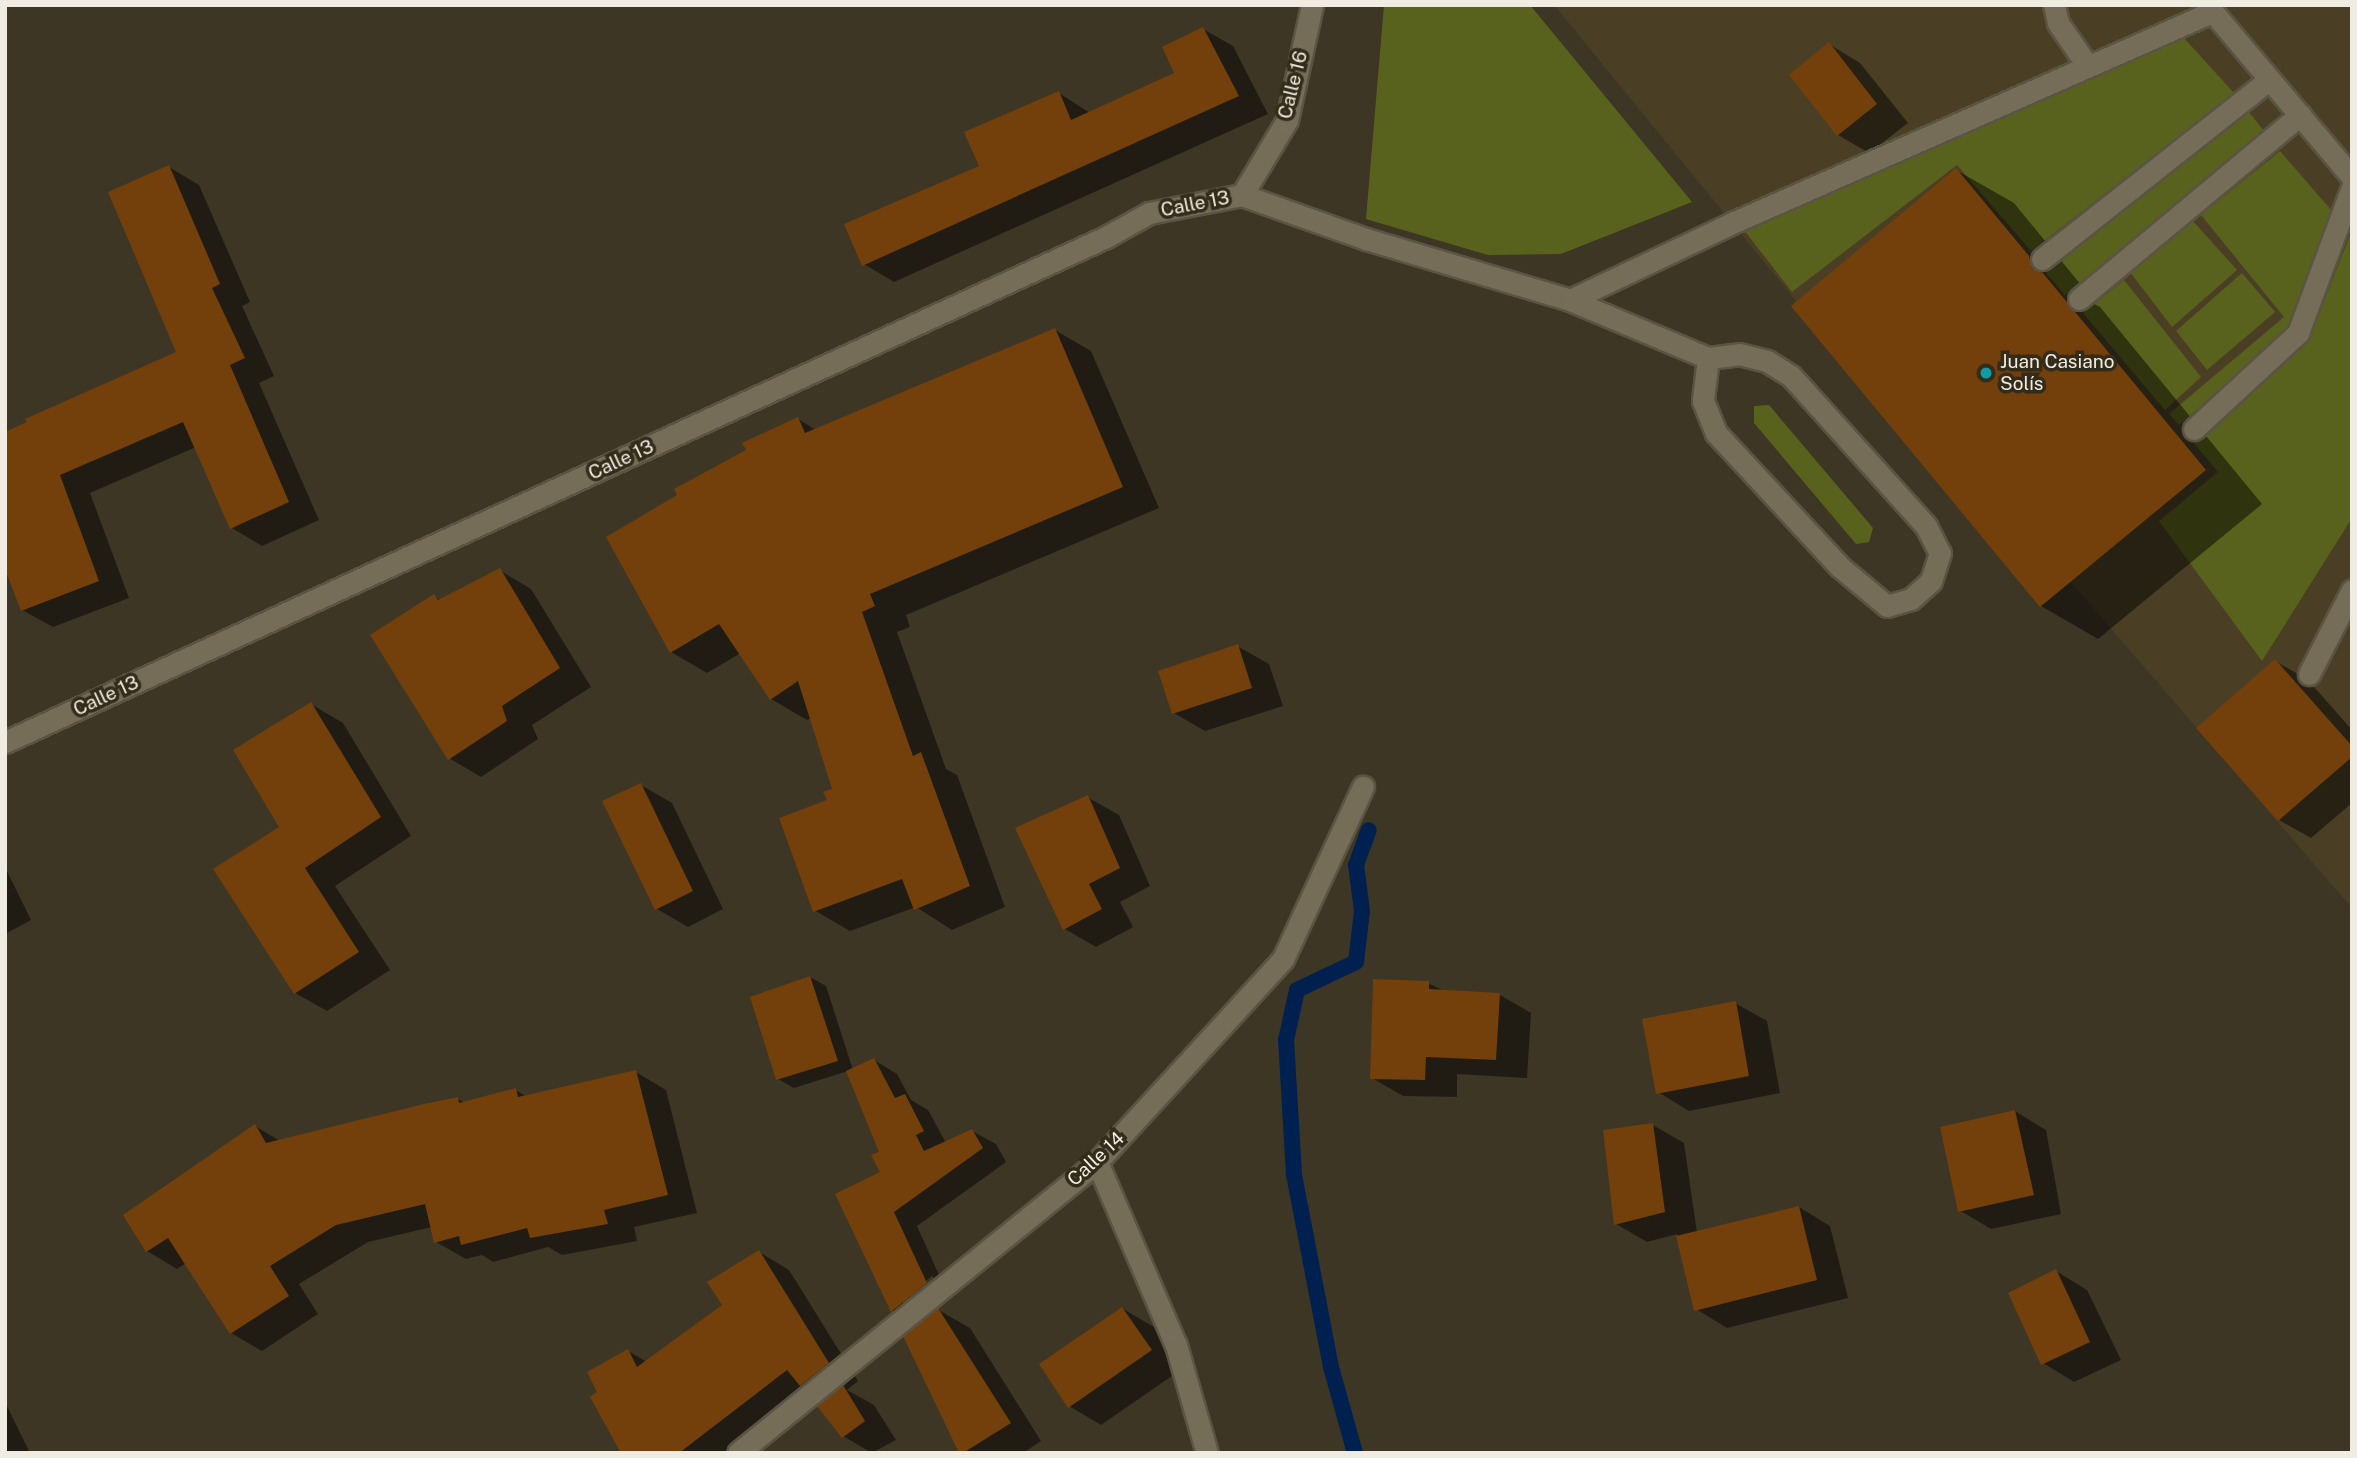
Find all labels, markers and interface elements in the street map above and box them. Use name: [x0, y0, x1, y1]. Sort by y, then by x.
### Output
street label: Calle 16: [1274, 49, 1312, 121]
street label: Calle 13: [1159, 186, 1231, 222]
place label: Juan Casiano Solís: [2000, 351, 2114, 395]
marker: Juan Casiano Solís: [1978, 365, 1994, 381]
street label: Calle 13: [585, 435, 657, 485]
street label: Calle 13: [70, 671, 142, 721]
street label: Calle 14: [1063, 1127, 1129, 1191]

